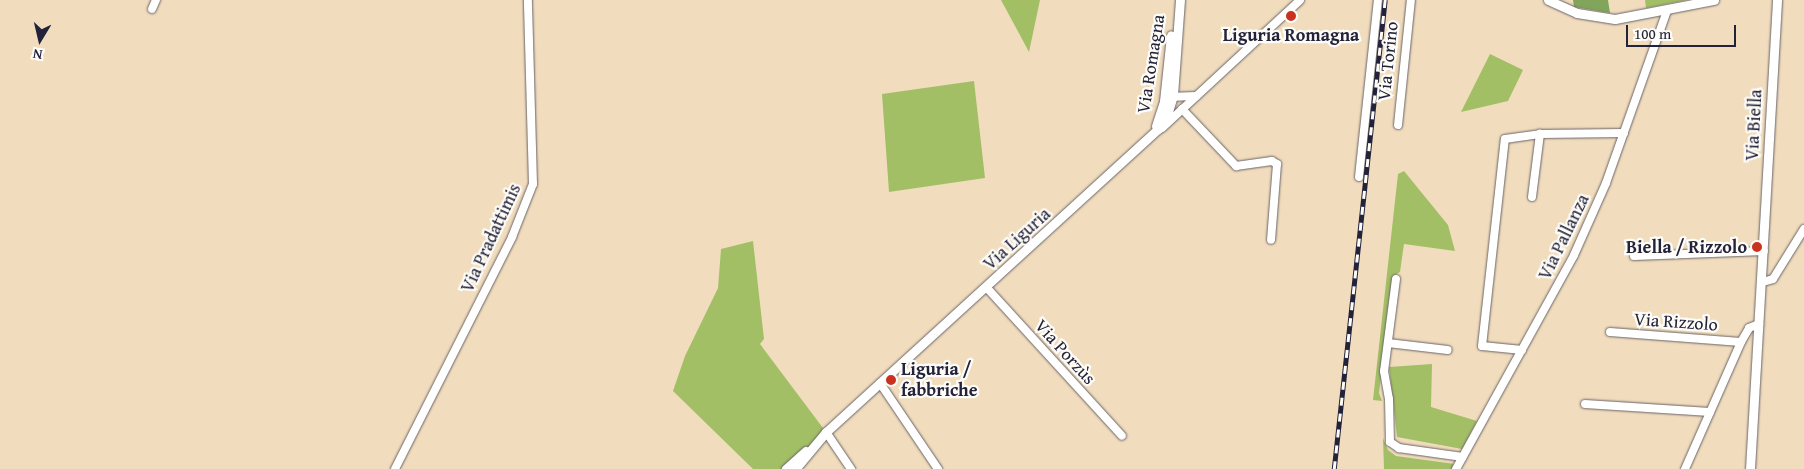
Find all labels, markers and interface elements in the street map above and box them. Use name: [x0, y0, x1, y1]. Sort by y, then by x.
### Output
marker: Liguria Romagna: [1285, 10, 1297, 22]
street label: Via Romagna: [1133, 13, 1169, 115]
north arrow: [15, 15, 65, 65]
scale bar: [1629, 15, 1739, 47]
street label: Via Torino: [1373, 20, 1403, 102]
text: 100 m: [1634, 23, 1671, 44]
place label: Liguria Romagna: [1223, 24, 1359, 46]
text: N: [31, 44, 44, 65]
street label: Via Biella: [1741, 89, 1767, 161]
street label: Via Pradattimis: [456, 180, 526, 296]
street label: Via Pallanza: [1534, 191, 1594, 283]
street label: Via Liguria: [979, 203, 1055, 275]
place label: Biella / Rizzolo: [1626, 236, 1747, 258]
marker: Biella / Rizzolo: [1751, 241, 1763, 253]
street label: Via Rizzolo: [1633, 308, 1719, 336]
street label: Via Porzùs: [1030, 315, 1100, 389]
place label: Liguria / fabbriche: [901, 359, 978, 402]
marker: Liguria / fabbriche: [885, 374, 897, 386]

